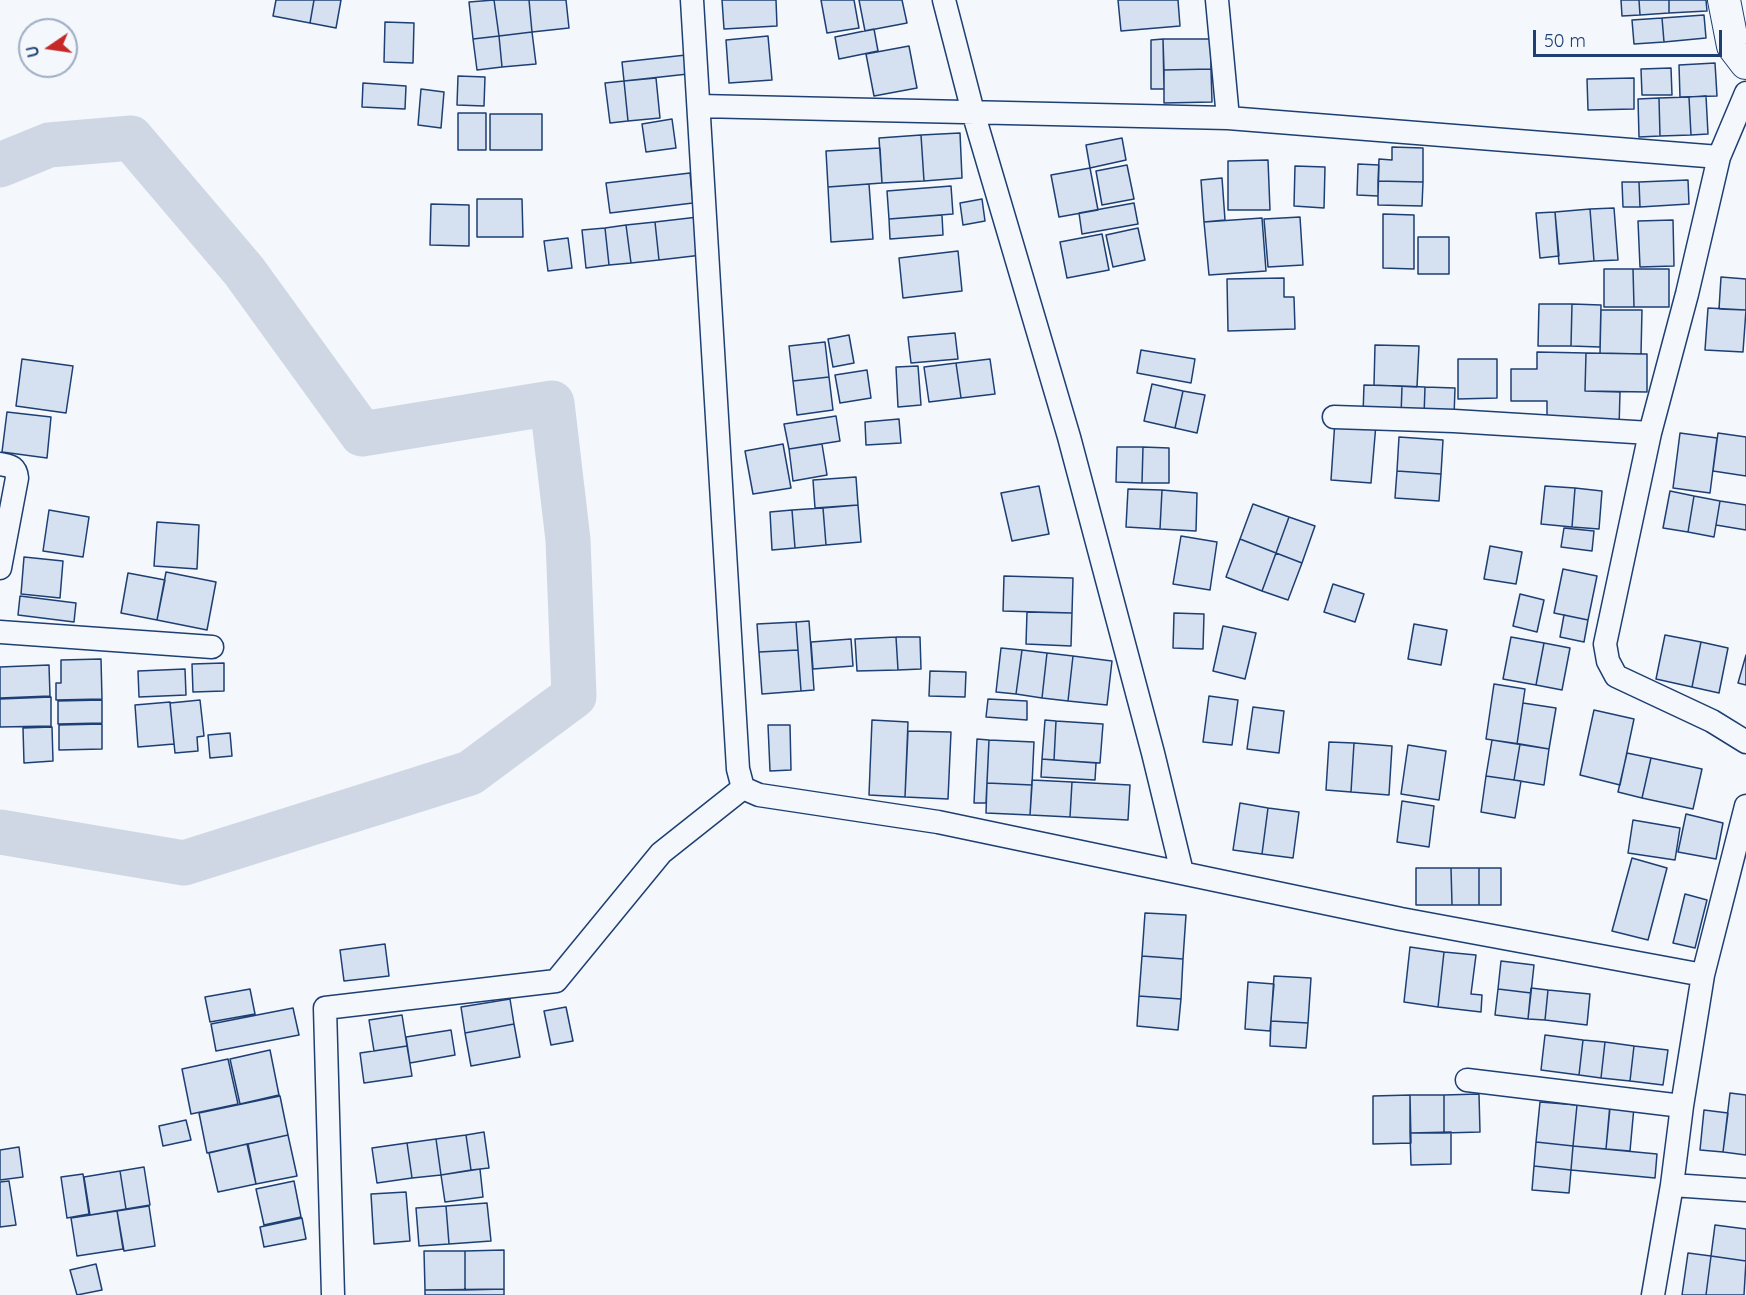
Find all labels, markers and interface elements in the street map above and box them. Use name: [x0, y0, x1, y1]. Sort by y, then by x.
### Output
north arrow: [18, 18, 78, 78]
scale bar: [1536, 18, 1725, 56]
text: 50 m: [1544, 29, 1586, 52]
text: U: [21, 44, 43, 59]

